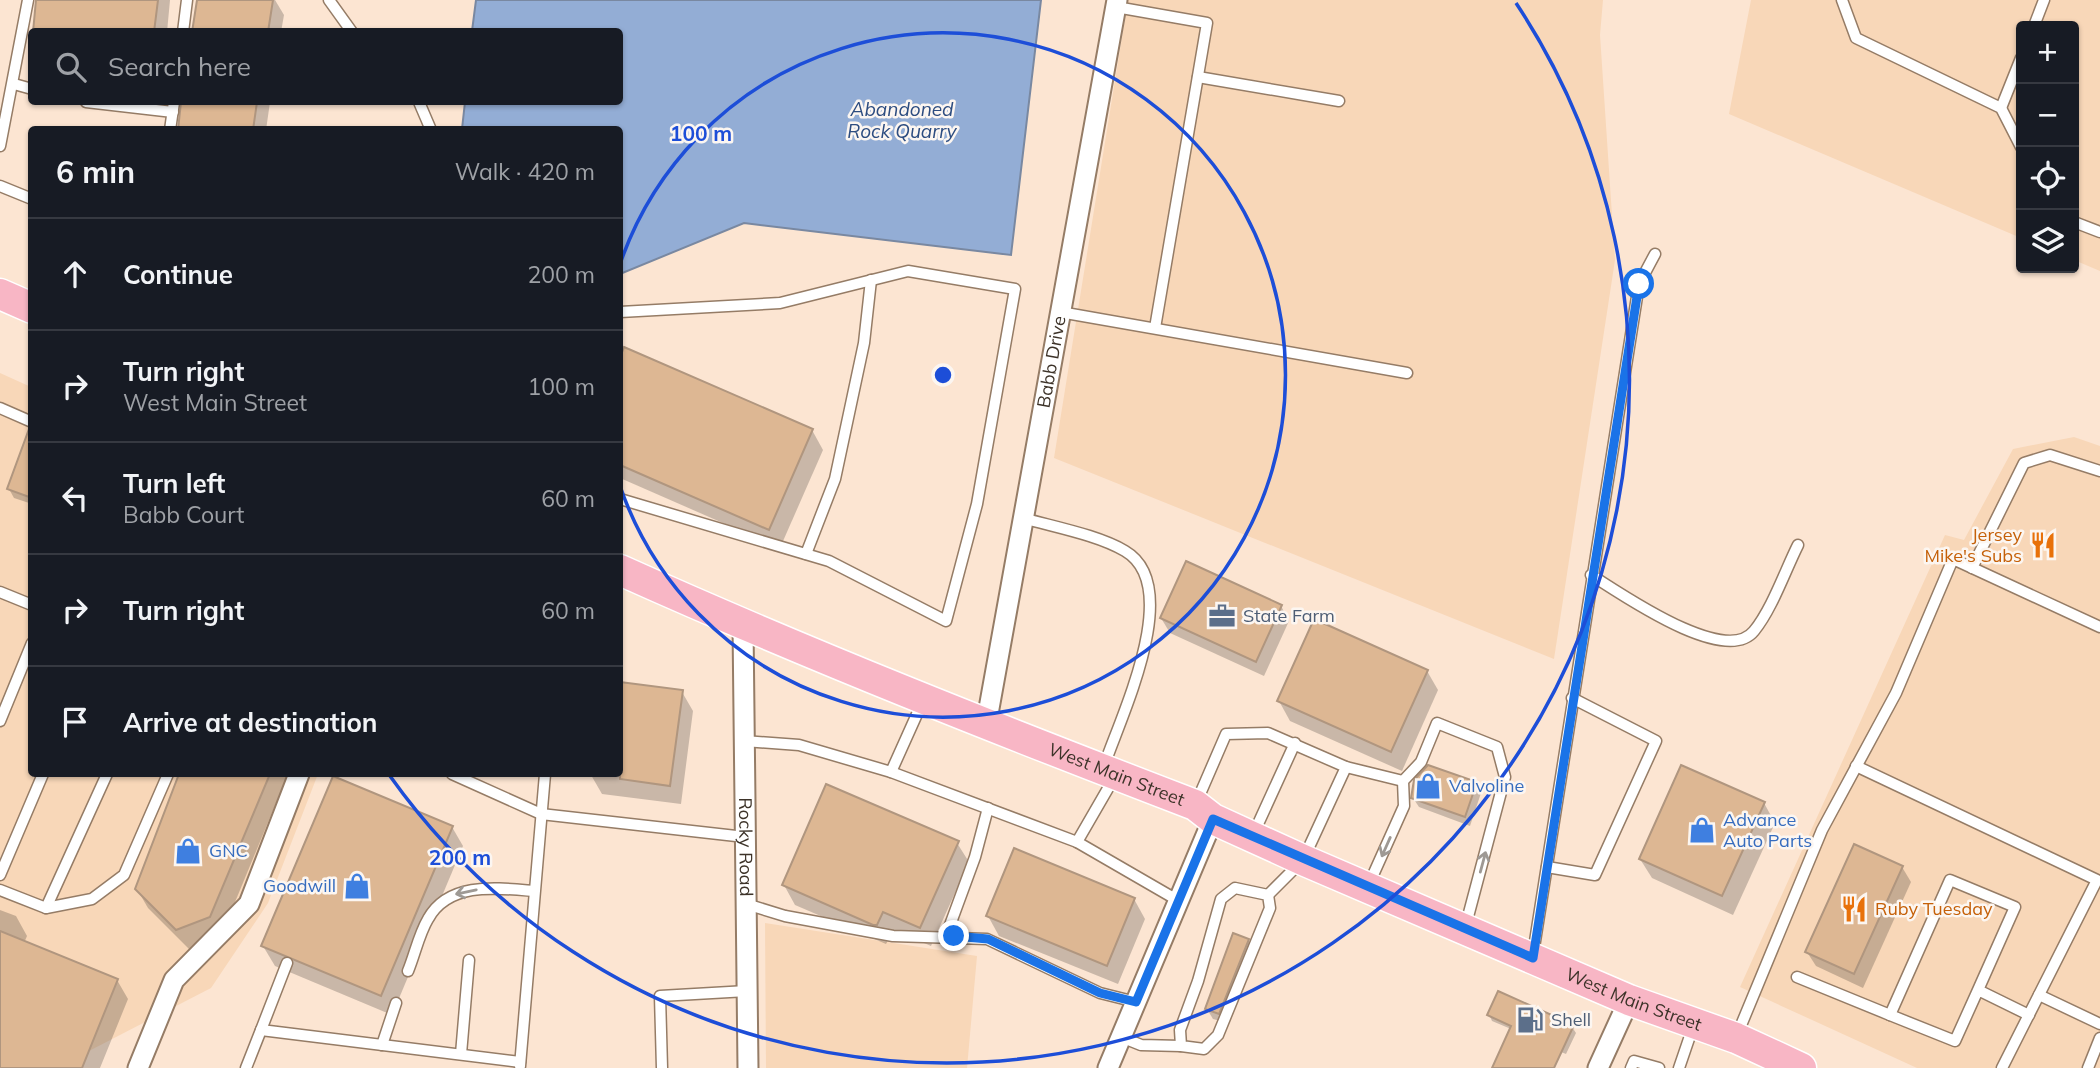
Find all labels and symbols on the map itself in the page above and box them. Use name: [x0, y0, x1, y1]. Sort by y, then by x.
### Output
water label: Abandoned Rock Quarry: [847, 97, 958, 143]
text: 100 m: [670, 120, 732, 146]
route start: [1623, 268, 1654, 299]
street label: Babb Drive: [1032, 314, 1071, 410]
centre of rings: [931, 363, 955, 387]
place label: Jersey Mike's Subs: [1925, 523, 2022, 567]
restaurant icon: Jersey Mike's Subs: [2028, 530, 2058, 560]
office icon: State Farm: [1207, 601, 1237, 631]
place label: State Farm: [1243, 604, 1335, 627]
street label: West Main Street: [1045, 737, 1188, 811]
shop icon: Valvoline: [1413, 771, 1443, 801]
place label: Valvoline: [1449, 774, 1524, 797]
street label: Rocky Road: [734, 797, 758, 897]
place label: Advance Auto Parts: [1723, 808, 1812, 852]
shop icon: Advance Auto Parts: [1687, 815, 1717, 845]
one-way arrow: [1379, 835, 1392, 857]
shop icon: GNC: [173, 836, 203, 866]
place label: GNC: [209, 839, 248, 862]
text: 200 m: [429, 844, 491, 870]
one-way arrow: [1477, 851, 1490, 874]
shop icon: Goodwill: [342, 871, 372, 901]
place label: Goodwill: [263, 874, 336, 897]
one-way arrow: [455, 886, 478, 900]
restaurant icon: Ruby Tuesday: [1839, 894, 1869, 924]
place label: Ruby Tuesday: [1875, 897, 1993, 920]
route end: [938, 920, 969, 951]
street label: West Main Street: [1562, 962, 1705, 1036]
fuel station icon: Shell: [1515, 1005, 1545, 1035]
place label: Shell: [1551, 1008, 1591, 1031]

